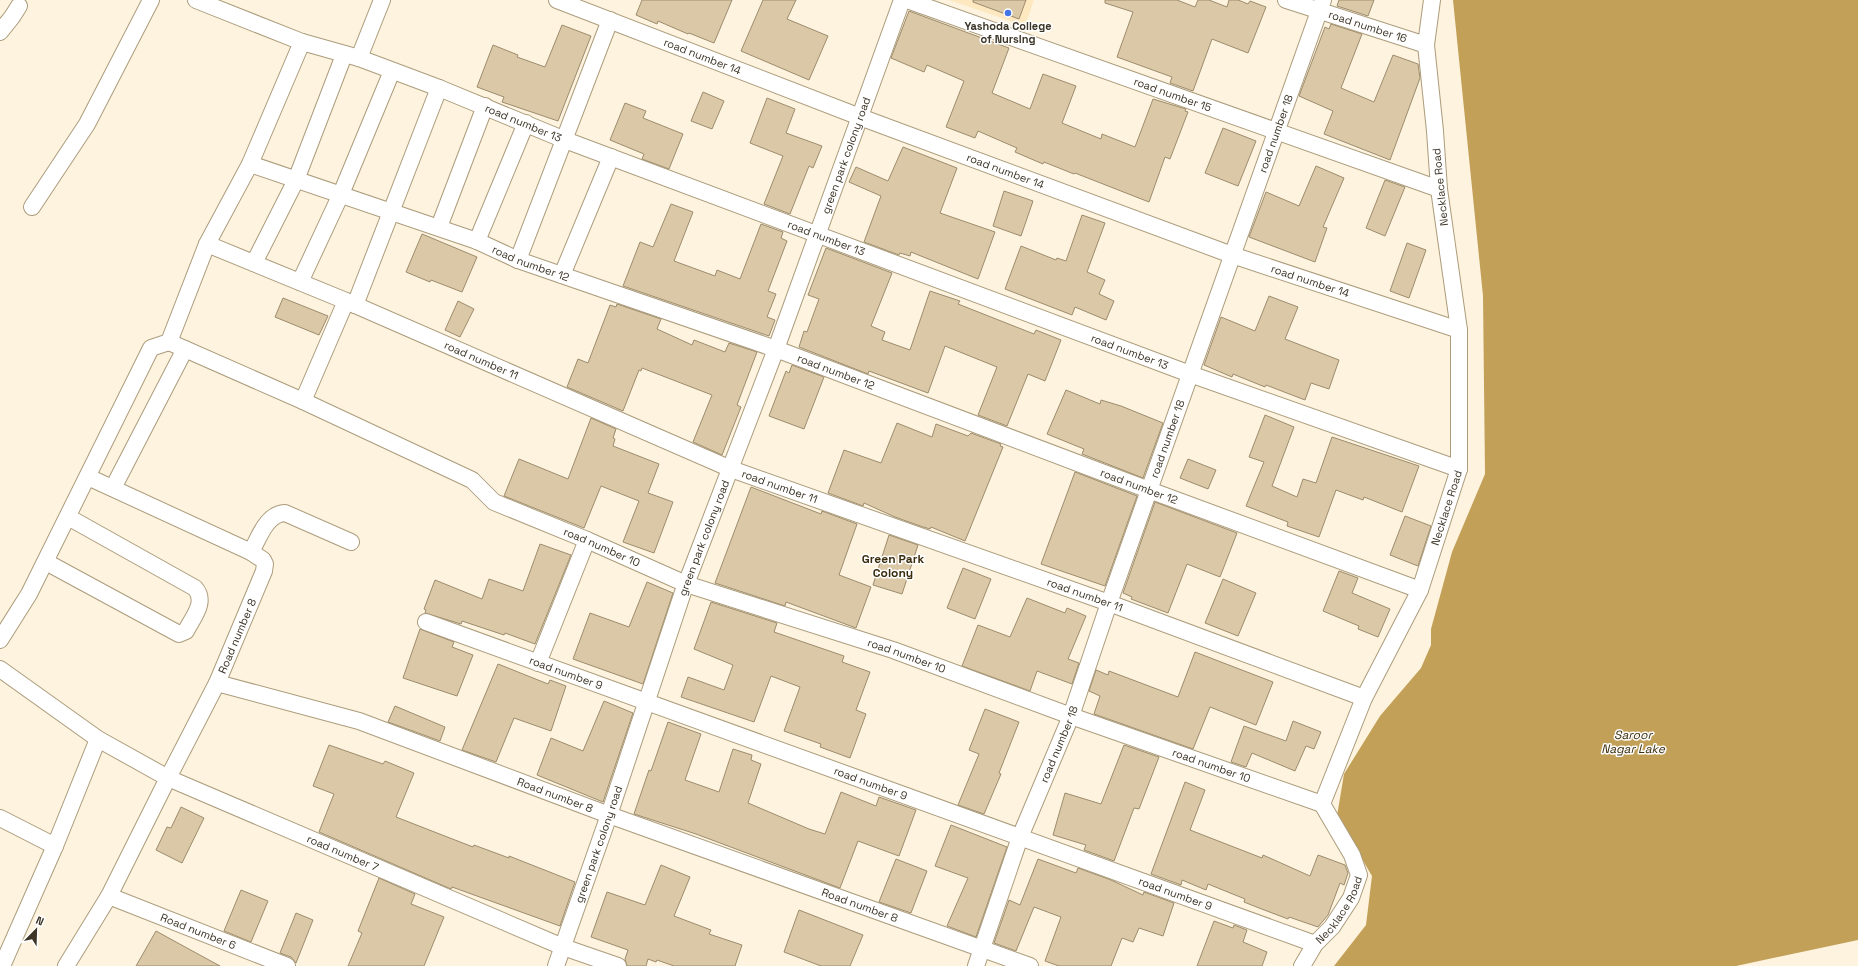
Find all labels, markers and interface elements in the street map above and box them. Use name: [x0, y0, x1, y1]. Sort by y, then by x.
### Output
street label: road number 16: [1327, 7, 1409, 46]
marker: Yashoda College of Nursing: [1003, 8, 1013, 18]
place label: Yashoda College of Nursing: [964, 19, 1052, 46]
street label: road number 14: [662, 35, 743, 78]
street label: road number 15: [1132, 74, 1214, 115]
street label: road number 18: [1255, 92, 1296, 174]
street label: green park colony road: [818, 95, 873, 216]
street label: road number 13: [483, 101, 564, 145]
street label: Necklace Road: [1429, 147, 1451, 227]
street label: road number 14: [965, 150, 1046, 192]
street label: road number 13: [786, 217, 867, 259]
street label: road number 12: [490, 242, 572, 284]
street label: road number 14: [1269, 261, 1351, 300]
street label: road number 13: [1089, 331, 1171, 372]
street label: road number 11: [442, 338, 521, 382]
street label: road number 12: [795, 351, 877, 393]
street label: road number 18: [1147, 398, 1188, 480]
street label: road number 12: [1098, 465, 1180, 507]
street label: road number 11: [740, 466, 820, 506]
street label: Necklace Road: [1428, 468, 1465, 547]
street label: green park colony road: [675, 478, 732, 598]
street label: road number 10: [562, 524, 642, 570]
district label: Green Park Colony: [862, 551, 924, 581]
street label: road number 11: [1045, 575, 1125, 615]
street label: Road number 8: [215, 596, 259, 676]
street label: road number 10: [866, 635, 948, 676]
street label: road number 9: [527, 653, 605, 693]
street label: road number 18: [1037, 704, 1081, 785]
water label: Saroor Nagar Lake: [1601, 727, 1666, 757]
street label: road number 10: [1171, 745, 1253, 785]
street label: road number 9: [832, 763, 910, 803]
street label: Road number 8: [515, 774, 595, 815]
street label: green park colony road: [572, 784, 625, 905]
street label: road number 7: [305, 831, 381, 874]
street label: road number 9: [1137, 874, 1214, 913]
street label: Necklace Road: [1312, 874, 1365, 947]
street label: Road number 8: [820, 885, 900, 925]
north arrow: [16, 910, 56, 950]
street label: Road number 6: [159, 910, 238, 952]
text: N: [34, 913, 46, 929]

